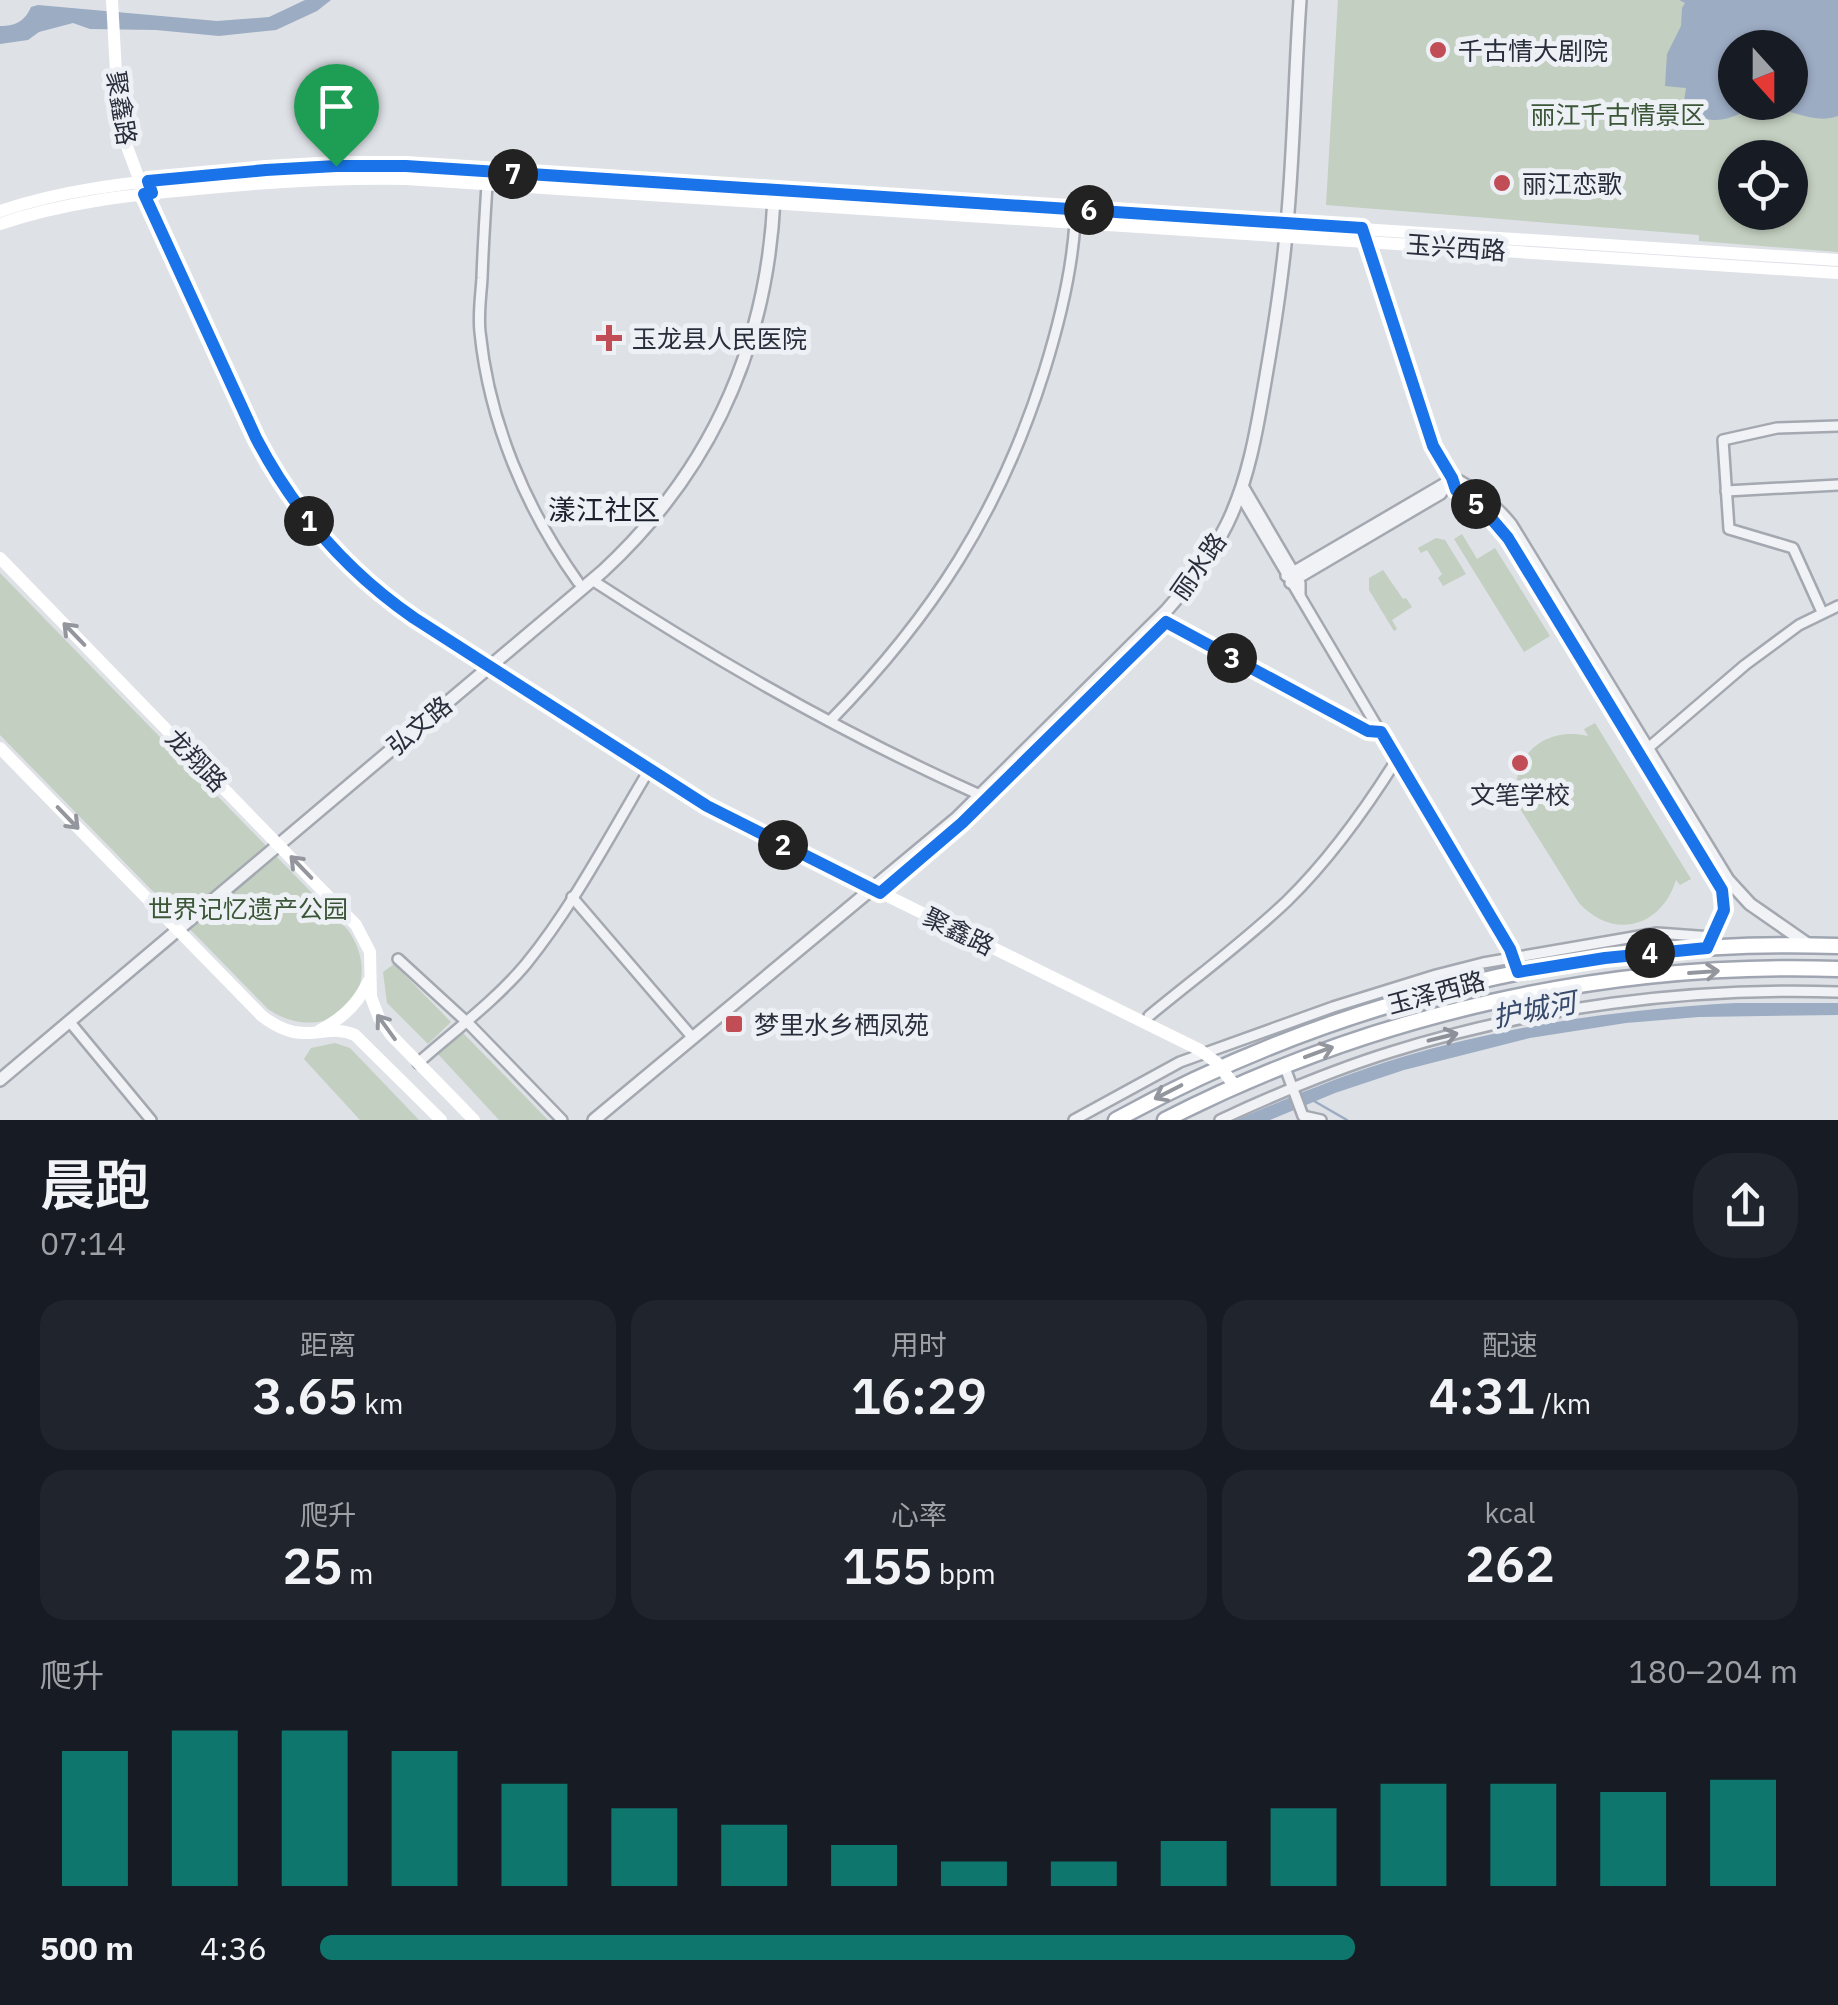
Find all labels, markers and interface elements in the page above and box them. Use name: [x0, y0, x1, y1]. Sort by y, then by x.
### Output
north arrow: [1718, 30, 1808, 120]
map controls: [1718, 30, 1808, 230]
place label: 千古情大剧院: [1458, 34, 1608, 67]
marker: 千古情大剧院: [1427, 39, 1449, 61]
pin: [294, 64, 379, 167]
street label: 聚鑫路: [100, 68, 144, 148]
icon: arrive: [309, 79, 364, 134]
park label: 丽江千古情景区: [1530, 98, 1706, 131]
button: locate: [1718, 140, 1808, 230]
pin: 7: [488, 149, 538, 199]
text: 7: [505, 155, 521, 192]
place label: 丽江恋歌: [1522, 167, 1622, 200]
marker: 丽江恋歌: [1491, 172, 1513, 194]
pin: 6: [1064, 185, 1114, 235]
text: 6: [1081, 191, 1097, 228]
street label: 玉兴西路: [1405, 227, 1507, 267]
place label: 玉龙县人民医院: [632, 322, 807, 355]
marker: 玉龙县人民医院: [596, 325, 622, 351]
pin: 5: [1451, 479, 1501, 529]
text: 5: [1468, 485, 1484, 522]
district label: 漾江社区: [548, 491, 660, 528]
pin: 1: [284, 496, 334, 546]
text: 1: [301, 502, 317, 539]
street label: 丽水路: [1163, 526, 1233, 606]
one-way arrow: [62, 622, 86, 646]
pin: 3: [1207, 633, 1257, 683]
text: 3: [1224, 639, 1240, 676]
street label: 弘文路: [380, 688, 458, 762]
street label: 龙翔路: [159, 722, 235, 798]
marker: 文笔学校: [1509, 752, 1531, 774]
place label: 文笔学校: [1470, 778, 1570, 811]
one-way arrow: [56, 805, 80, 829]
pin: 2: [758, 820, 808, 870]
text: 2: [775, 826, 791, 863]
one-way arrow: [289, 855, 313, 879]
park label: 世界记忆遗产公园: [148, 892, 348, 925]
street label: 聚鑫路: [918, 900, 1000, 962]
pin: 4: [1625, 928, 1675, 978]
text: 4: [1642, 934, 1658, 971]
one-way arrow: [1687, 962, 1719, 981]
street label: 玉泽西路: [1383, 963, 1489, 1021]
water label: 护城河: [1489, 982, 1584, 1035]
place label: 梦里水乡栖凤苑: [754, 1008, 929, 1041]
marker: 梦里水乡栖凤苑: [723, 1013, 745, 1035]
one-way arrow: [376, 1014, 397, 1041]
one-way arrow: [1427, 1027, 1458, 1046]
one-way arrow: [1302, 1042, 1333, 1060]
one-way arrow: [1154, 1083, 1184, 1102]
text: 晨跑: [40, 1149, 150, 1220]
button: share: [1693, 1153, 1798, 1258]
text: 07:14: [40, 1222, 126, 1264]
text: 距离: [300, 1326, 356, 1363]
text: 用时: [891, 1326, 947, 1363]
text: 配速: [1482, 1326, 1538, 1363]
text: 3.65: [253, 1363, 358, 1428]
text: 16:29: [851, 1363, 987, 1428]
text: 4:31: [1429, 1363, 1535, 1428]
text: km: [358, 1385, 403, 1422]
text: /km: [1535, 1385, 1591, 1422]
text: kcal: [1485, 1494, 1535, 1531]
text: 爬升: [300, 1496, 356, 1533]
text: 心率: [891, 1496, 947, 1533]
text: 262: [1465, 1531, 1555, 1596]
text: 25: [282, 1533, 342, 1598]
text: 155: [842, 1533, 932, 1598]
text: m: [342, 1555, 374, 1592]
text: bpm: [932, 1555, 996, 1592]
text: 180–204 m: [1628, 1650, 1798, 1692]
text: 爬升: [40, 1654, 104, 1696]
text: 500 m: [40, 1927, 134, 1969]
text: 4:36: [200, 1927, 267, 1969]

